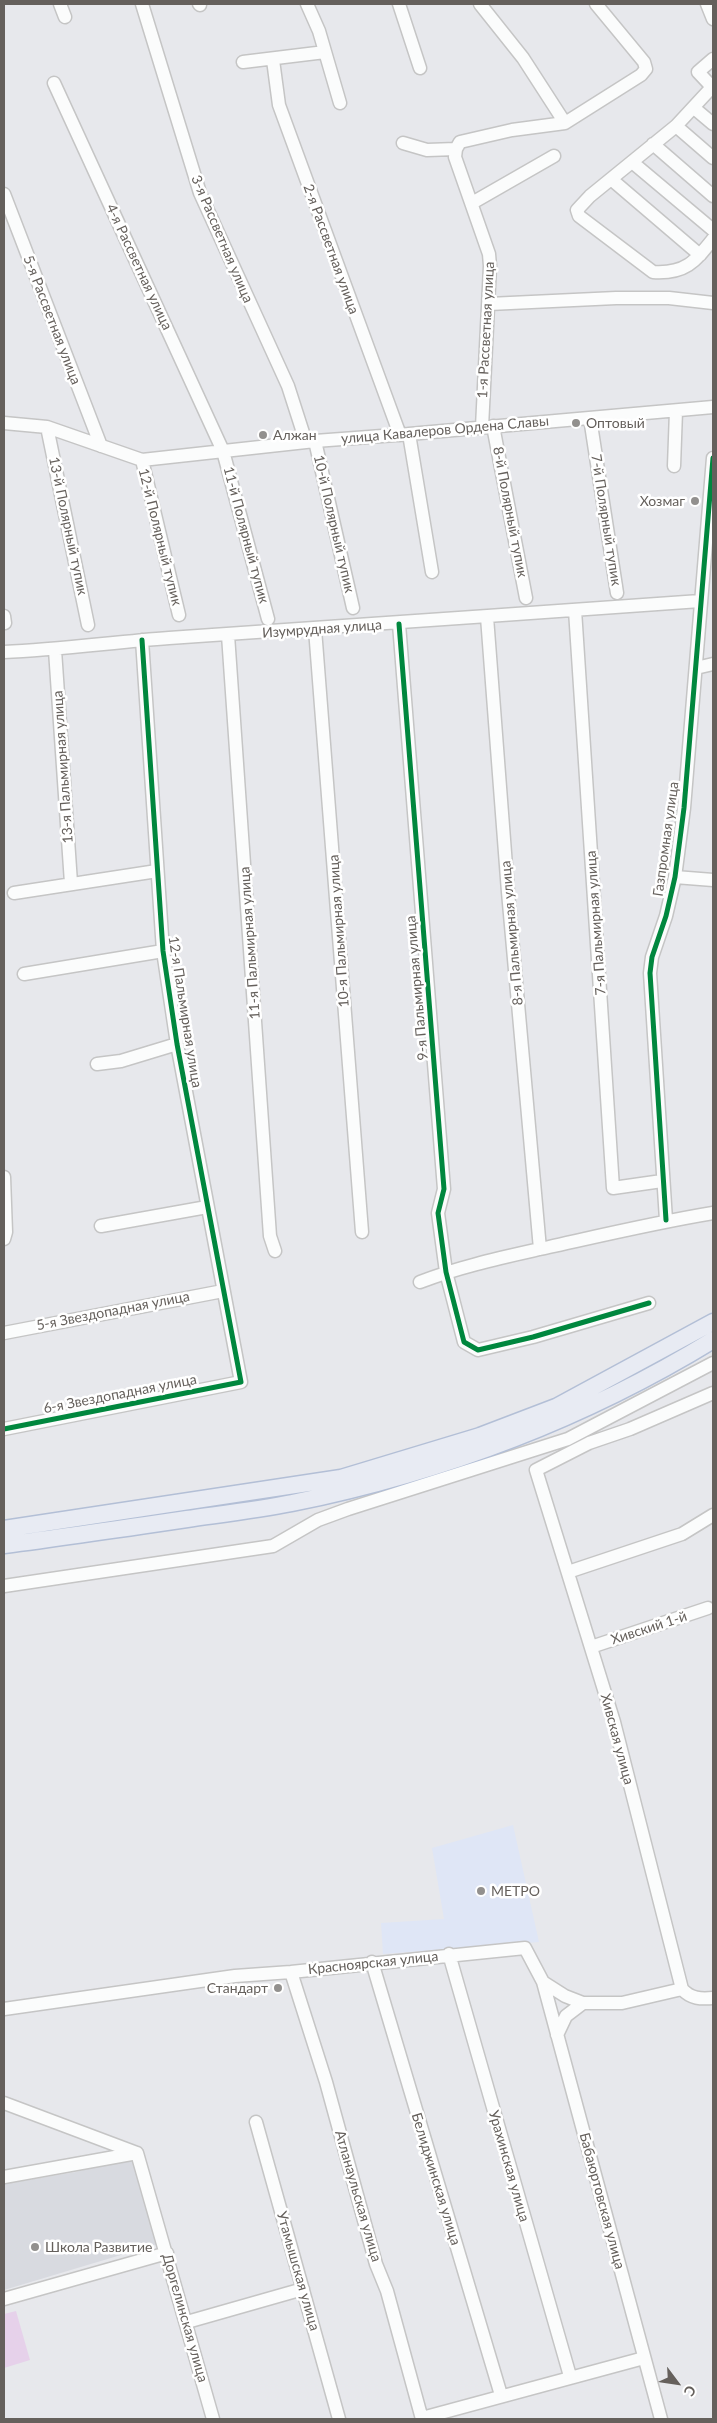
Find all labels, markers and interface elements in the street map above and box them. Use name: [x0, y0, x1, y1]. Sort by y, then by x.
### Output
street label: 3-я Рассветная улица: [187, 173, 257, 305]
street label: 2-я Рассветная улица: [300, 182, 362, 316]
street label: 4-я Рассветная улица: [102, 201, 176, 333]
street label: 5-я Рассветная улица: [20, 253, 84, 387]
street label: 1-я Рассветная улица: [474, 261, 498, 399]
street label: улица Кавалеров Ордена Славы: [340, 413, 550, 447]
place label: Оптовый: [586, 415, 645, 431]
marker: Оптовый: [570, 417, 582, 429]
place label: Алжан: [273, 427, 317, 443]
marker: Алжан: [257, 429, 269, 441]
street label: 8-й Полярный тупик: [489, 445, 531, 579]
street label: 10-й Полярный тупик: [310, 453, 358, 595]
street label: 7-й Полярный тупик: [587, 453, 625, 587]
street label: 13-й Полярный тупик: [45, 455, 91, 597]
street label: 11-й Полярный тупик: [220, 465, 272, 605]
street label: 12-й Полярный тупик: [135, 467, 185, 607]
place label: Хозмаг: [640, 493, 685, 509]
marker: Хозмаг: [689, 495, 701, 507]
street label: Изумрудная улица: [261, 616, 383, 642]
street label: 13-я Пальмирная улица: [49, 690, 77, 844]
street label: Газпромная улица: [650, 780, 682, 898]
street label: 7-я Пальмирная улица: [583, 850, 609, 996]
street label: 10-я Пальмирная улица: [325, 854, 353, 1008]
street label: 8-я Пальмирная улица: [497, 860, 527, 1006]
street label: 11-я Пальмирная улица: [236, 866, 264, 1020]
street label: 9-я Пальмирная улица: [402, 915, 432, 1061]
street label: 12-я Пальмирная улица: [165, 935, 205, 1089]
street label: 5-я Звездопадная улица: [35, 1288, 191, 1334]
street label: 6-я Звездопадная улица: [42, 1371, 198, 1417]
street label: Хивский 1-й: [609, 1608, 689, 1648]
street label: Хивская улица: [597, 1692, 637, 1786]
place label: МЕТРО: [491, 1883, 540, 1899]
marker: МЕТРО: [475, 1885, 487, 1897]
street label: Красноярская улица: [307, 1948, 439, 1978]
place label: Стандарт: [207, 1980, 268, 1996]
marker: Стандарт: [272, 1982, 284, 1994]
street label: Урахинская улица: [485, 2108, 533, 2224]
street label: Белиджинская улица: [408, 2111, 464, 2247]
street label: Атланаульская улица: [331, 2128, 385, 2264]
street label: Бабаюртовская улица: [576, 2131, 628, 2271]
street label: Утамышская улица: [273, 2209, 323, 2333]
place label: Школа Развитие: [45, 2239, 152, 2255]
marker: Школа Развитие: [29, 2241, 41, 2253]
street label: Доргелинская улица: [159, 2252, 211, 2384]
north arrow: [652, 2358, 702, 2408]
text: С: [681, 2383, 700, 2399]

